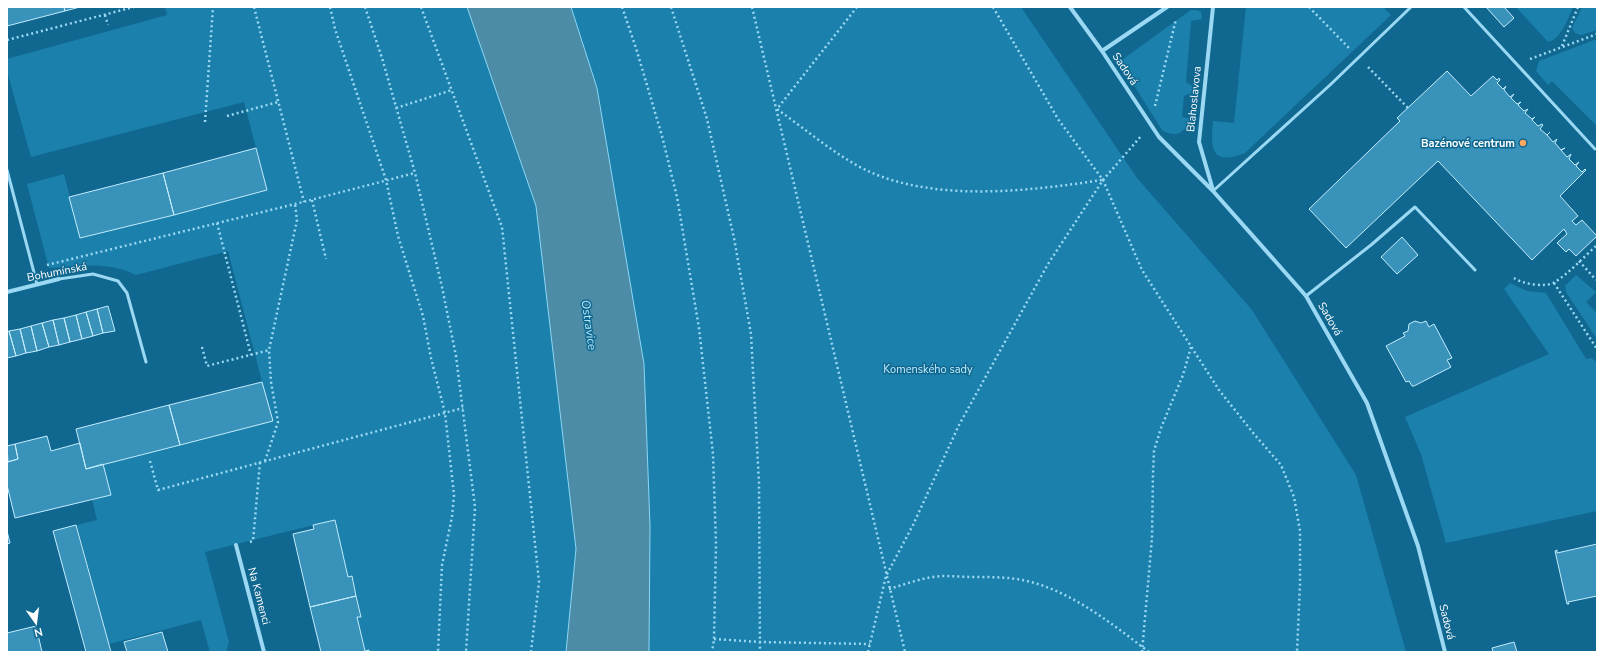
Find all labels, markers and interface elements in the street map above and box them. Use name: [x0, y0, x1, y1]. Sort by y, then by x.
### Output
street label: Sadová: [1109, 50, 1141, 88]
street label: Blahoslavova: [1183, 65, 1205, 133]
place label: Bazénové centrum: [1421, 136, 1515, 151]
marker: Bazénové centrum: [1518, 138, 1528, 148]
street label: Bohumínská: [26, 259, 88, 285]
water label: Ostravice: [578, 299, 601, 352]
street label: Sadová: [1314, 299, 1346, 339]
park label: Komenského sady: [883, 362, 973, 377]
street label: Na Kamenci: [244, 566, 274, 626]
north arrow: [16, 603, 56, 643]
street label: Sadová: [1435, 603, 1459, 642]
text: N: [32, 624, 44, 640]

